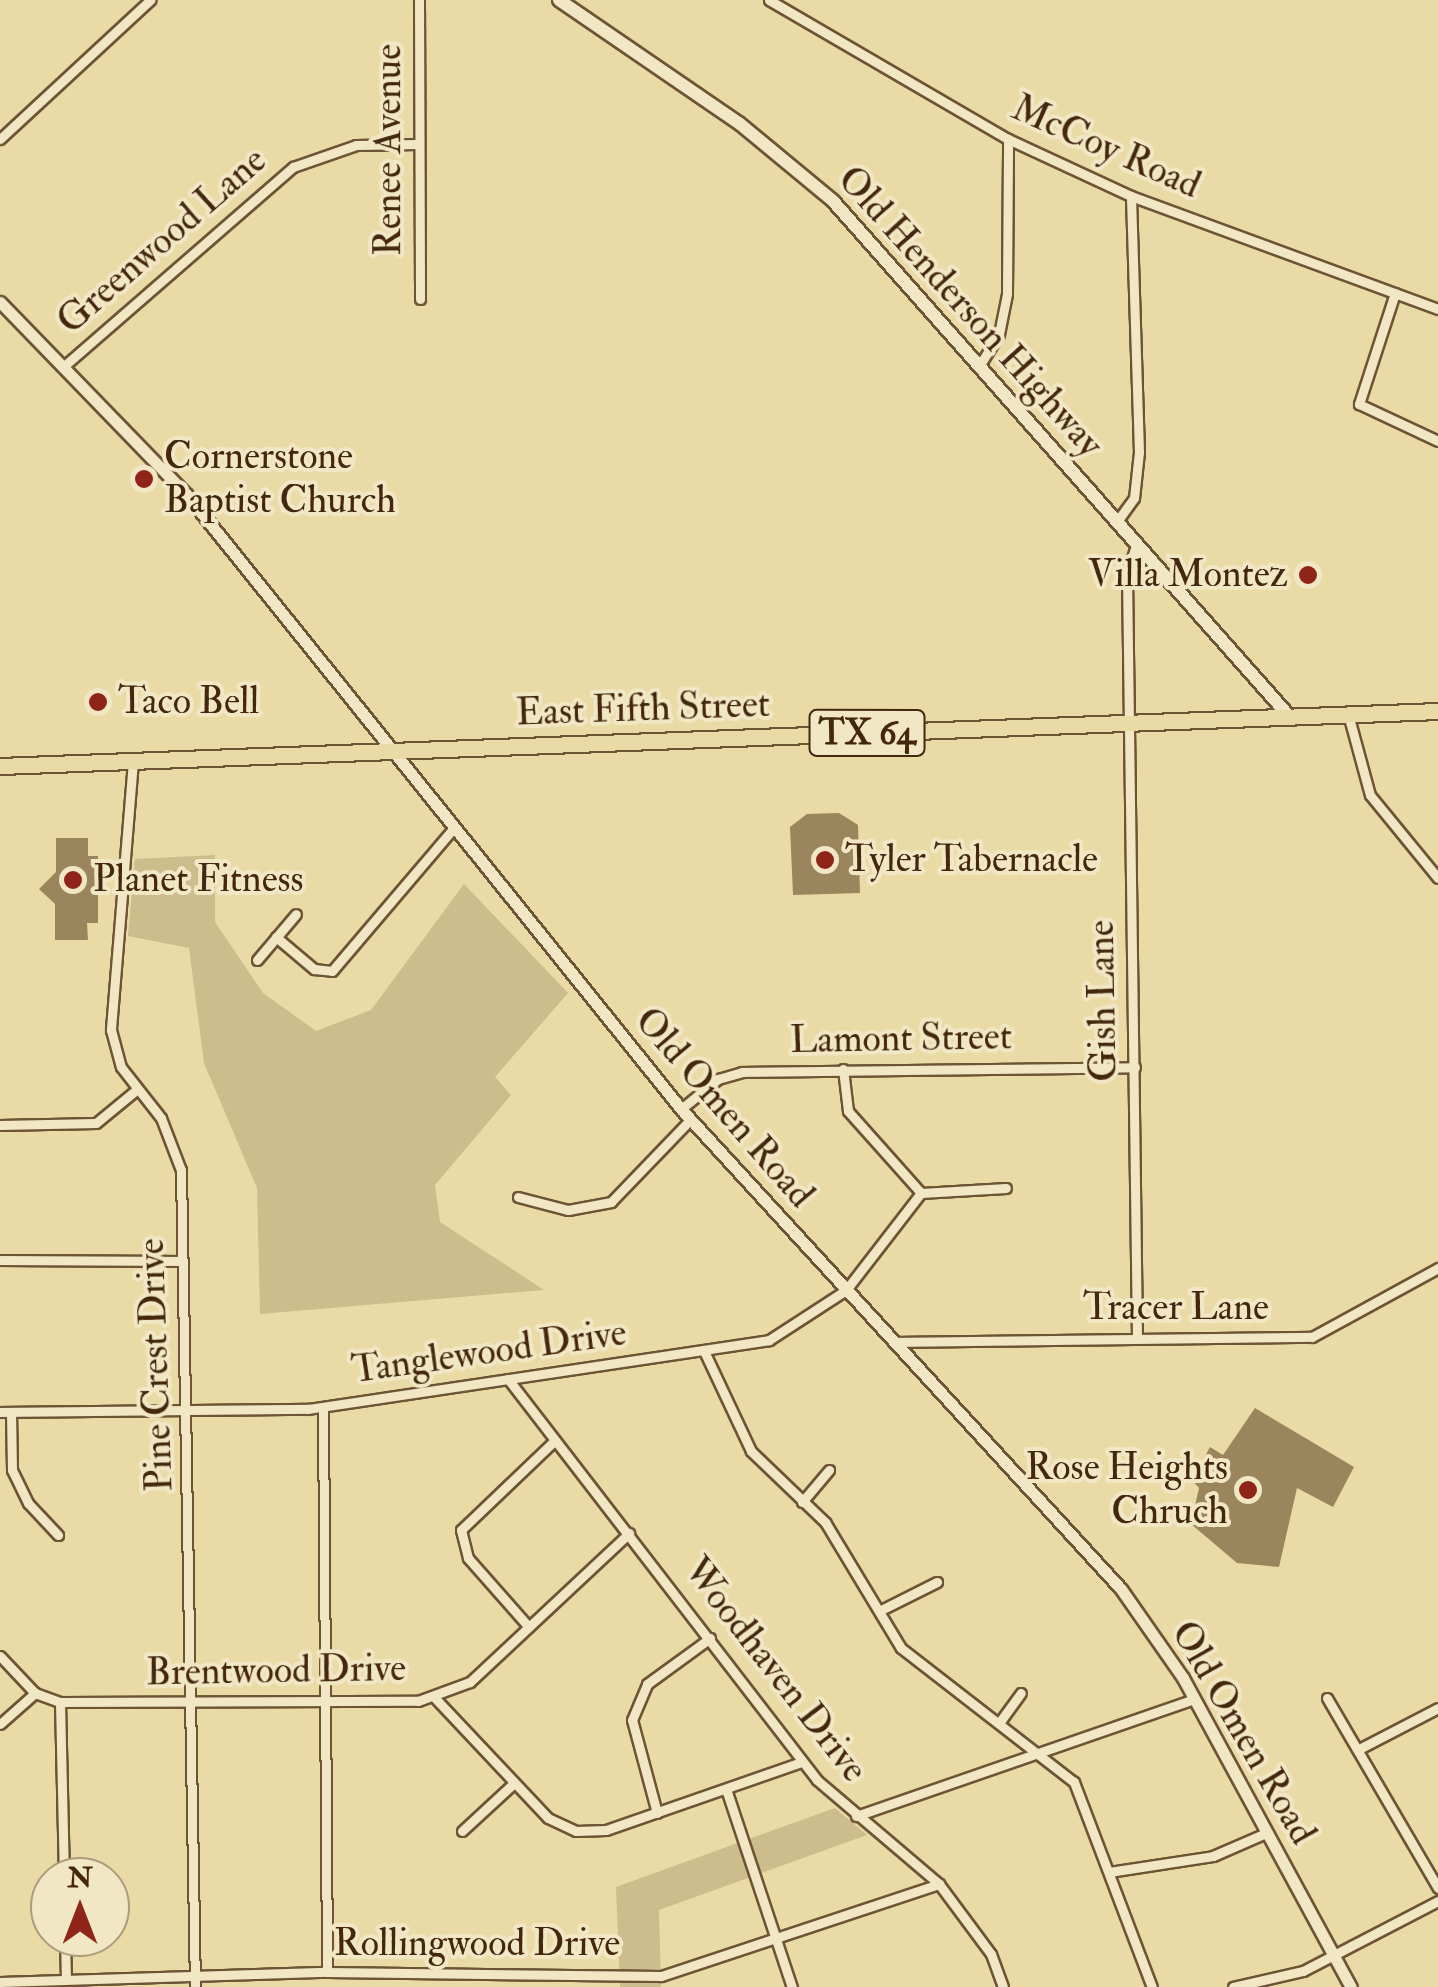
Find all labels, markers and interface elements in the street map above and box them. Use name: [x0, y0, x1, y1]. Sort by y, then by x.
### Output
street label: Renee Avenue: [366, 44, 412, 256]
street label: McCoy Road: [1005, 85, 1207, 209]
street label: Greenwood Lane: [48, 138, 276, 344]
street label: Old Henderson Highway: [827, 157, 1113, 467]
place label: Cornerstone Baptist Church: [164, 434, 396, 524]
marker: Cornerstone Baptist Church: [133, 468, 155, 490]
place label: Villa Montez: [1088, 552, 1288, 598]
marker: Villa Montez: [1297, 564, 1319, 586]
place label: Taco Bell: [118, 679, 259, 725]
street label: East Fifth Street: [515, 682, 771, 736]
marker: Taco Bell: [87, 691, 109, 713]
road number: TX 64: [807, 703, 927, 763]
place label: Tyler Tabernacle: [845, 837, 1098, 883]
marker: Tyler Tabernacle: [814, 849, 836, 871]
place label: Planet Fitness: [93, 857, 304, 903]
marker: Planet Fitness: [62, 869, 84, 891]
street label: Gish Lane: [1079, 920, 1127, 1082]
street label: Old Omen Road: [625, 999, 823, 1217]
street label: Lamont Street: [790, 1014, 1012, 1064]
street label: Pine Crest Drive: [129, 1238, 183, 1492]
street label: Tracer Lane: [1083, 1285, 1269, 1331]
street label: Tanglewood Drive: [349, 1310, 629, 1394]
place label: Rose Heights Chruch: [1026, 1445, 1228, 1535]
marker: Rose Heights Chruch: [1237, 1479, 1259, 1501]
street label: Woodhaven Drive: [673, 1549, 877, 1791]
street label: Old Omen Road: [1161, 1613, 1325, 1853]
street label: Brentwood Drive: [146, 1646, 406, 1696]
north arrow: [30, 1857, 130, 1957]
text: N: [67, 1861, 93, 1896]
street label: Rollingwood Drive: [334, 1921, 620, 1967]

